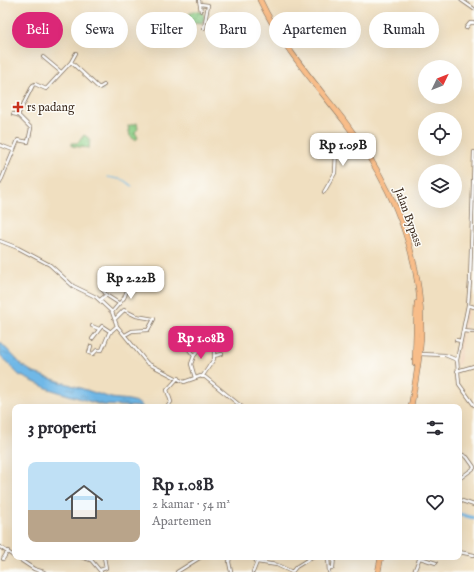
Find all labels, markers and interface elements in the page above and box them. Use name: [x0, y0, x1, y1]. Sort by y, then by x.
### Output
chip: Beli: [12, 12, 63, 48]
chip: Sewa: [71, 12, 128, 48]
chip: Filter: [136, 12, 197, 48]
chip: Baru: [205, 12, 261, 48]
chip: Apartemen: [269, 12, 361, 48]
chip: Rumah: [369, 12, 439, 48]
north arrow: [418, 60, 462, 104]
map controls: [418, 60, 462, 208]
place label: rs padang: [27, 100, 75, 116]
marker: rs padang: [12, 101, 24, 113]
button: locate: [418, 112, 462, 156]
pin: Rp 1.09B: [302, 133, 384, 167]
text: Rp 1.09B: [319, 137, 367, 154]
button: layers: [418, 164, 462, 208]
street label: Jalan Bypass: [389, 184, 426, 249]
pin: Rp 2.22B: [90, 266, 172, 300]
text: Rp 2.22B: [106, 270, 156, 287]
pin: Rp 1.08B: [160, 326, 242, 360]
text: Rp 1.08B: [177, 330, 225, 347]
icon: filters: [424, 417, 446, 439]
text: 3 properti: [28, 418, 96, 439]
text: Rp 1.08B: [152, 475, 214, 496]
icon: home: [60, 478, 108, 526]
icon: heart: [424, 491, 446, 513]
text: 2 kamar · 54 m²: [152, 496, 230, 513]
text: Apartemen: [152, 513, 212, 530]

